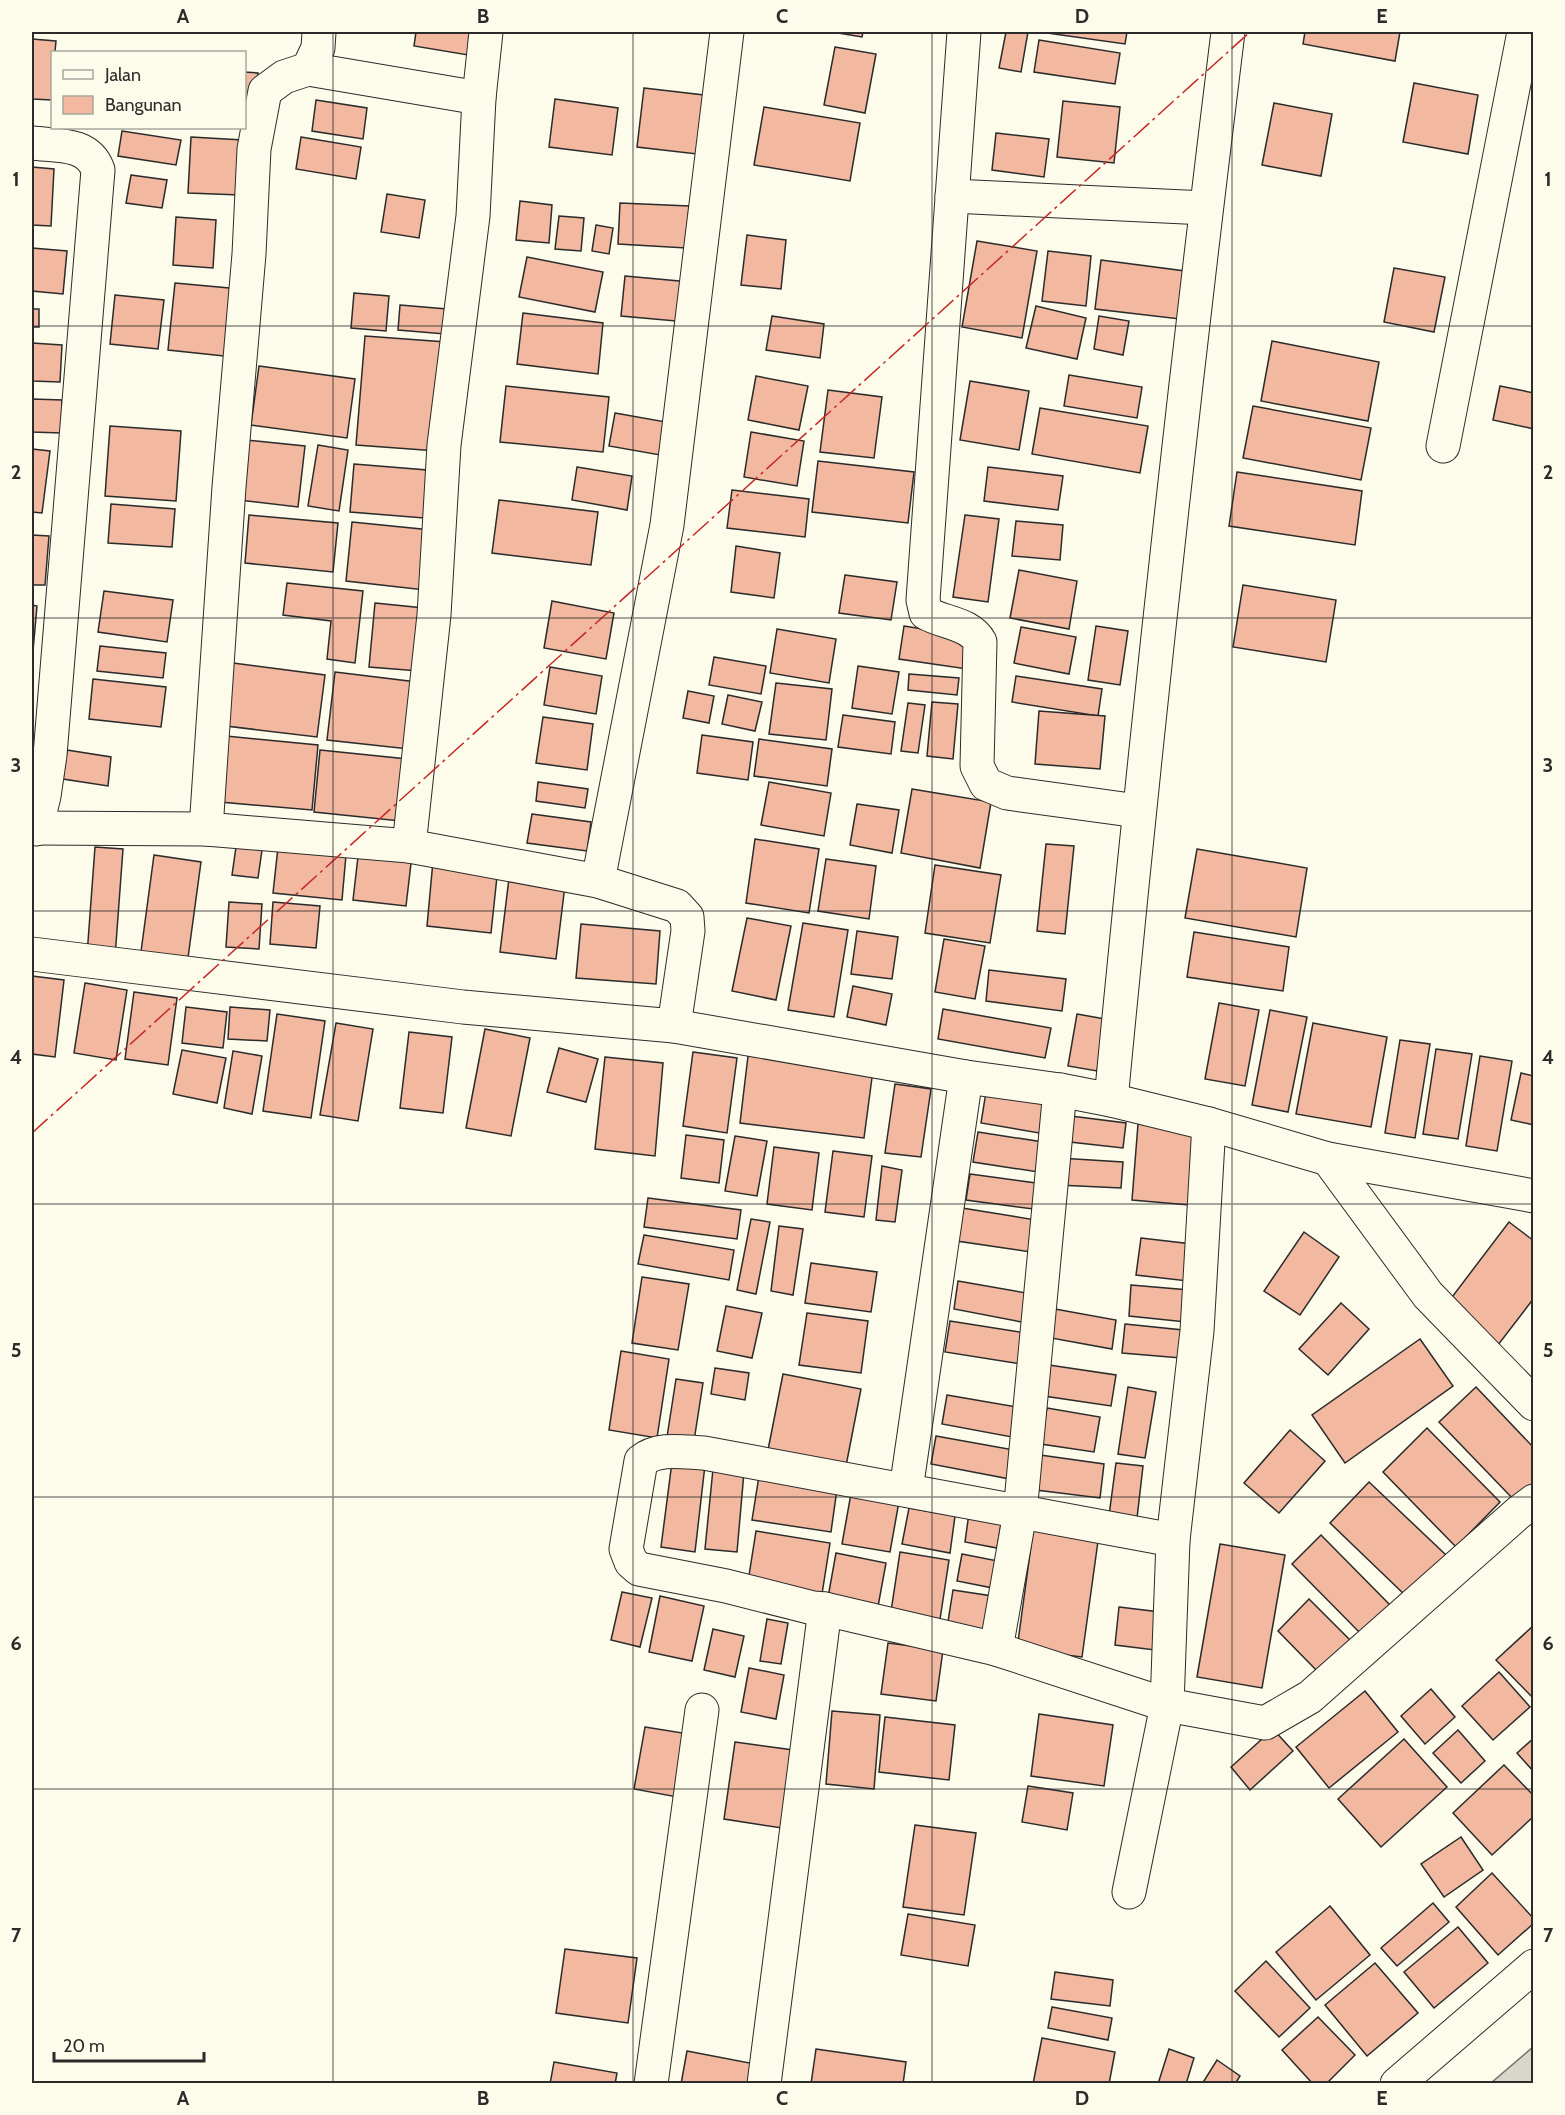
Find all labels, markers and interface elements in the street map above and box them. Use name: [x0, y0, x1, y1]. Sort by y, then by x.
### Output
text: A: [177, 4, 190, 28]
text: B: [477, 4, 489, 28]
text: C: [776, 4, 788, 28]
text: D: [1075, 4, 1089, 28]
text: E: [1376, 4, 1388, 28]
legend: [51, 51, 246, 129]
text: Jalan: [104, 64, 141, 86]
text: Bangunan: [105, 94, 182, 116]
text: 1: [12, 167, 20, 191]
text: 1: [1544, 167, 1552, 191]
text: 2: [11, 460, 21, 484]
text: 2: [1543, 460, 1553, 484]
text: 3: [11, 753, 21, 777]
text: 3: [1543, 753, 1553, 777]
text: 4: [10, 1045, 22, 1069]
text: 4: [1542, 1045, 1554, 1069]
text: 5: [11, 1338, 21, 1362]
text: 5: [1543, 1338, 1553, 1362]
text: 6: [10, 1631, 22, 1655]
text: 6: [1542, 1631, 1554, 1655]
text: 7: [11, 1923, 22, 1947]
text: 7: [1543, 1923, 1554, 1947]
scale bar: [54, 2025, 204, 2063]
text: 20 m: [63, 2035, 105, 2057]
text: A: [177, 2086, 190, 2110]
text: B: [477, 2086, 489, 2110]
text: C: [776, 2086, 788, 2110]
text: D: [1075, 2086, 1089, 2110]
text: E: [1376, 2086, 1388, 2110]

